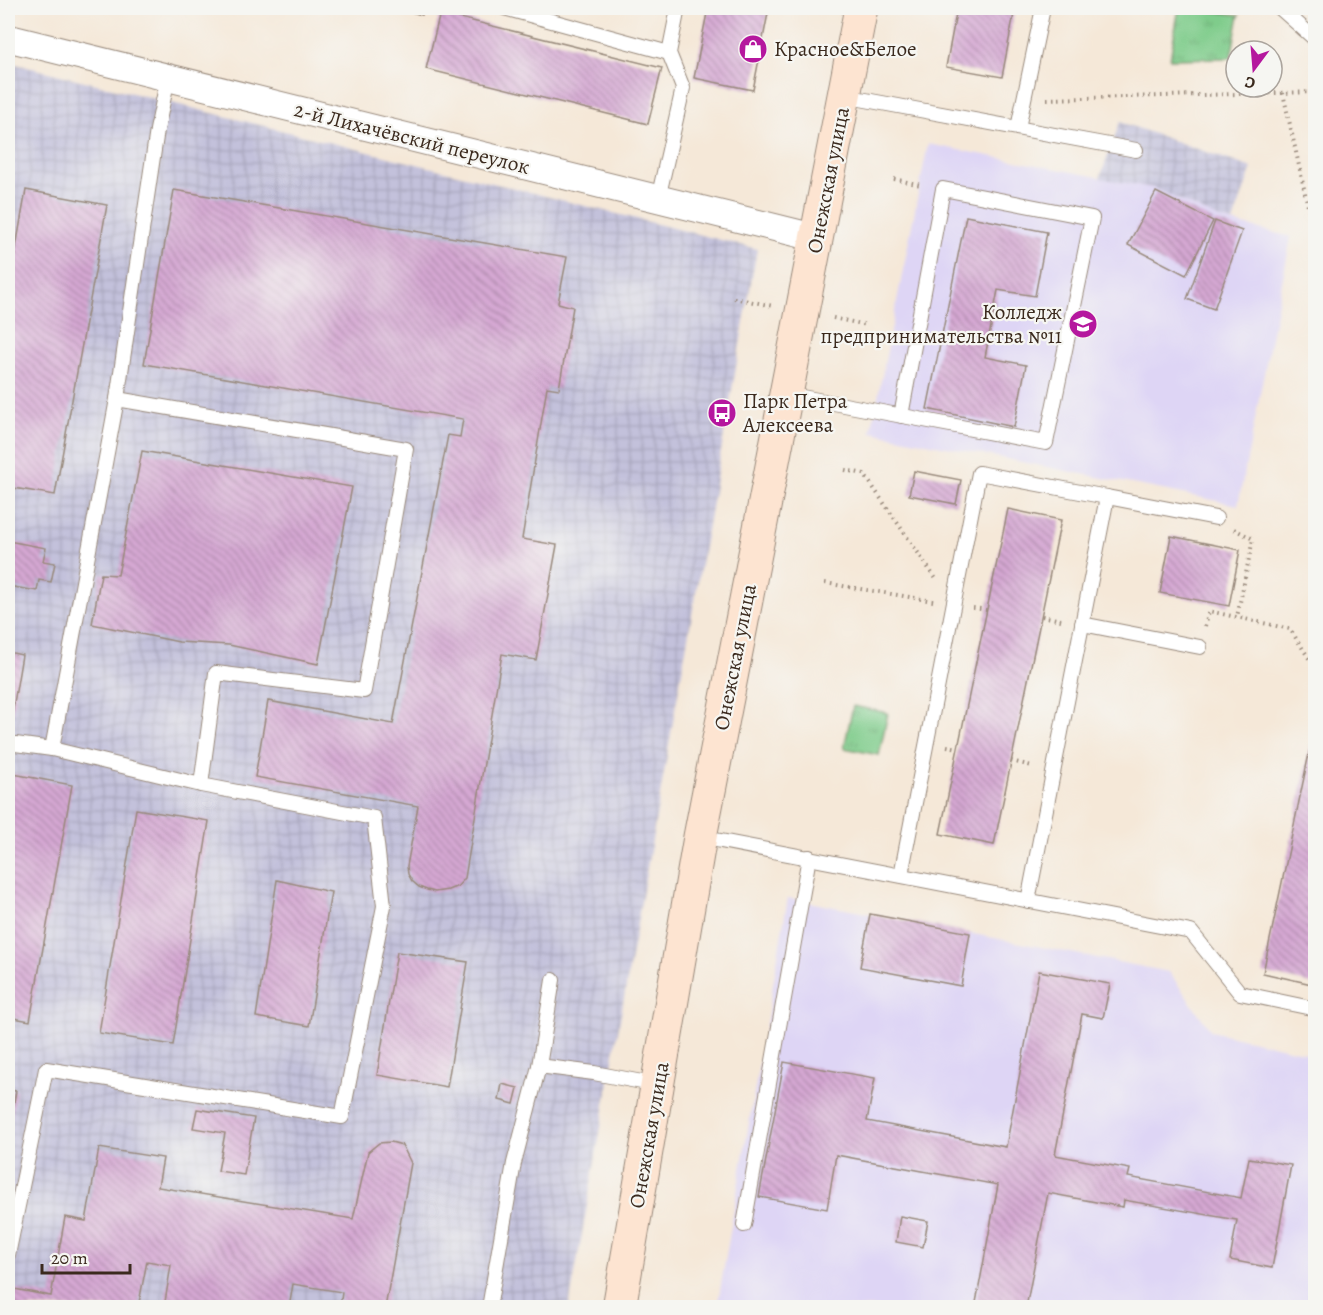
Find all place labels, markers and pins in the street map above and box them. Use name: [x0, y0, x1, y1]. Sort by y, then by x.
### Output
shop icon: Красное&Белое: [737, 33, 769, 65]
place label: Красное&Белое: [774, 35, 917, 63]
place label: Колледж предпринимательства №11: [820, 298, 1062, 350]
school or university icon: Колледж предпринимательства №11: [1067, 308, 1099, 340]
place label: Парк Петра Алексеева: [742, 387, 848, 439]
bus stop icon: Парк Петра Алексеева: [706, 397, 738, 429]

